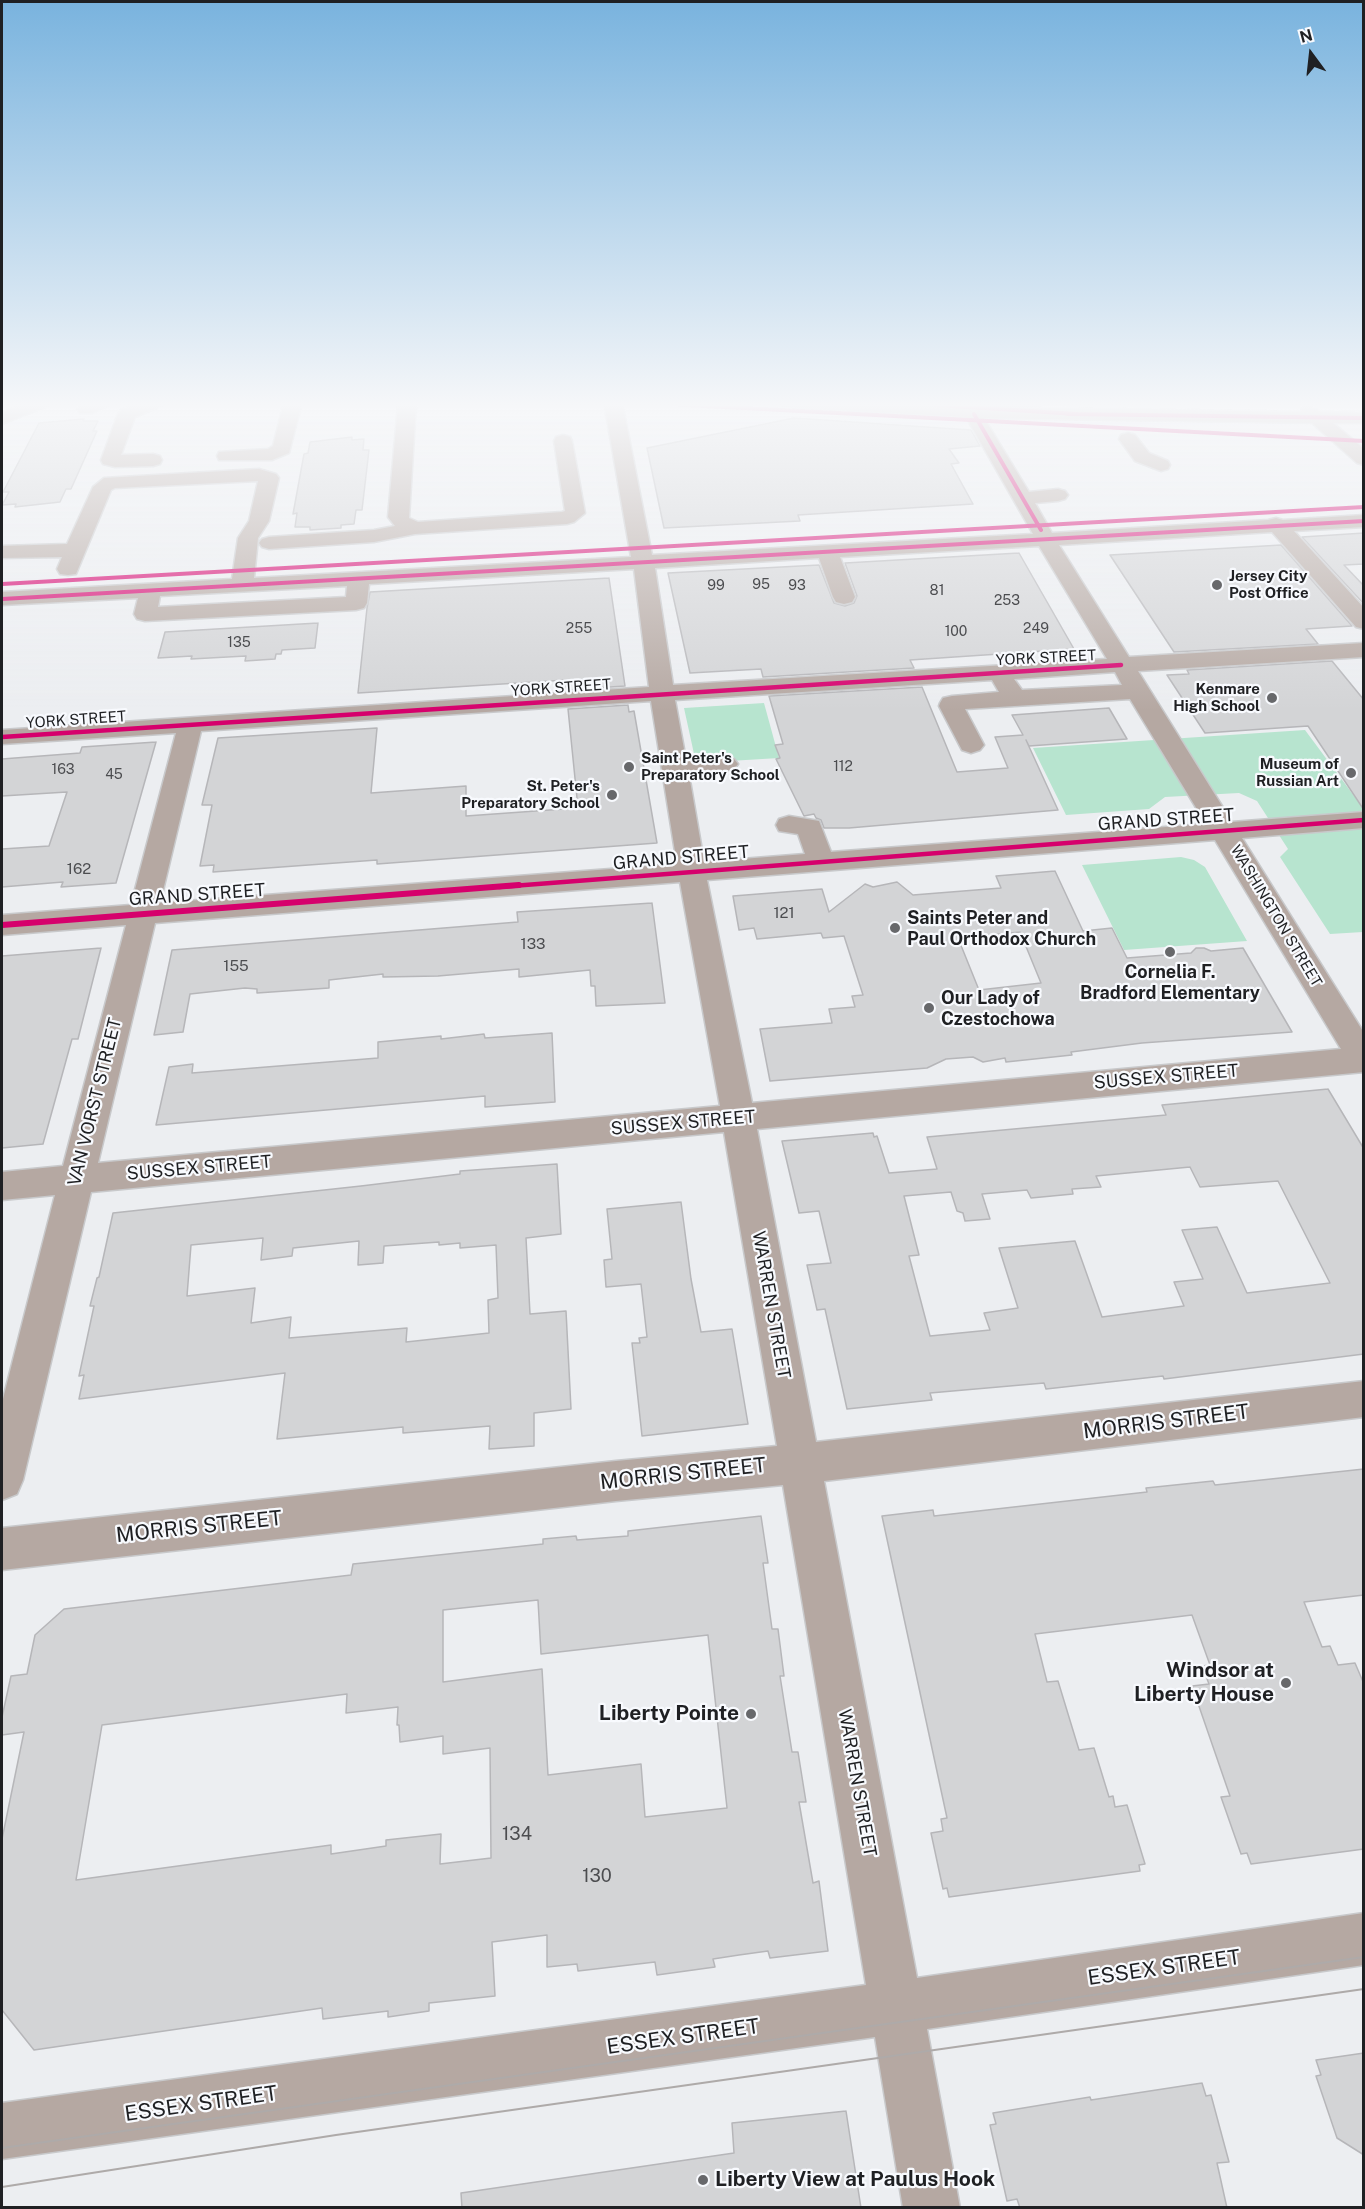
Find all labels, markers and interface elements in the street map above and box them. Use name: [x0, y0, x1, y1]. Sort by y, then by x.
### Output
north arrow: [1281, 24, 1341, 84]
text: N: [1298, 25, 1315, 47]
place label: Jersey City Post Office: [1229, 567, 1309, 602]
house number: 95: [752, 577, 770, 593]
house number: 99: [707, 578, 725, 594]
house number: 93: [788, 578, 806, 594]
marker: Jersey City Post Office: [1210, 578, 1224, 592]
house number: 81: [930, 583, 944, 599]
house number: 253: [994, 593, 1020, 609]
house number: 255: [566, 621, 592, 637]
house number: 249: [1023, 621, 1049, 637]
house number: 100: [945, 624, 967, 640]
house number: 135: [227, 635, 251, 651]
street label: YORK STREET: [995, 646, 1097, 670]
street label: YORK STREET: [510, 676, 612, 700]
place label: Kenmare High School: [1173, 680, 1260, 715]
marker: Kenmare High School: [1265, 691, 1279, 705]
street label: YORK STREET: [25, 708, 127, 732]
place label: Saint Peter's Preparatory School: [641, 749, 780, 784]
place label: Museum of Russian Art: [1256, 755, 1339, 790]
house number: 112: [833, 759, 853, 775]
marker: Saint Peter's Preparatory School: [622, 760, 636, 774]
house number: 163: [51, 762, 75, 778]
marker: Museum of Russian Art: [1344, 766, 1358, 780]
house number: 45: [105, 767, 123, 783]
place label: St. Peter's Preparatory School: [461, 777, 600, 812]
marker: St. Peter's Preparatory School: [605, 788, 619, 802]
street label: GRAND STREET: [1097, 804, 1235, 836]
street label: GRAND STREET: [612, 841, 750, 875]
street label: WASHINGTON STREET: [1227, 842, 1325, 990]
house number: 162: [67, 860, 91, 878]
street label: GRAND STREET: [128, 879, 266, 911]
house number: 121: [773, 904, 795, 922]
place label: Saints Peter and Paul Orthodox Church: [907, 907, 1096, 950]
marker: Saints Peter and Paul Orthodox Church: [888, 921, 902, 935]
house number: 133: [521, 935, 545, 953]
marker: Cornelia F. Bradford Elementary: [1163, 945, 1177, 959]
house number: 155: [223, 957, 249, 975]
place label: Cornelia F. Bradford Elementary: [1080, 961, 1260, 1004]
place label: Our Lady of Czestochowa: [941, 987, 1055, 1030]
marker: Our Lady of Czestochowa: [922, 1001, 936, 1015]
street label: VAN VORST STREET: [64, 1016, 126, 1188]
street label: SUSSEX STREET: [1093, 1060, 1239, 1094]
street label: SUSSEX STREET: [610, 1106, 756, 1140]
street label: SUSSEX STREET: [126, 1151, 272, 1185]
street label: WARREN STREET: [747, 1229, 795, 1381]
street label: MORRIS STREET: [1082, 1399, 1250, 1445]
street label: MORRIS STREET: [599, 1453, 767, 1495]
street label: MORRIS STREET: [115, 1506, 283, 1548]
place label: Windsor at Liberty House: [1134, 1658, 1274, 1708]
marker: Windsor at Liberty House: [1279, 1676, 1293, 1690]
place label: Liberty Pointe: [599, 1701, 739, 1727]
marker: Liberty Pointe: [744, 1707, 758, 1721]
street label: WARREN STREET: [833, 1707, 881, 1859]
house number: 134: [502, 1823, 532, 1845]
house number: 130: [582, 1865, 612, 1887]
street label: ESSEX STREET: [1086, 1945, 1242, 1991]
street label: ESSEX STREET: [605, 2014, 761, 2060]
street label: ESSEX STREET: [123, 2081, 279, 2127]
place label: Liberty View at Paulus Hook: [715, 2167, 995, 2193]
marker: Liberty View at Paulus Hook: [696, 2173, 710, 2187]

